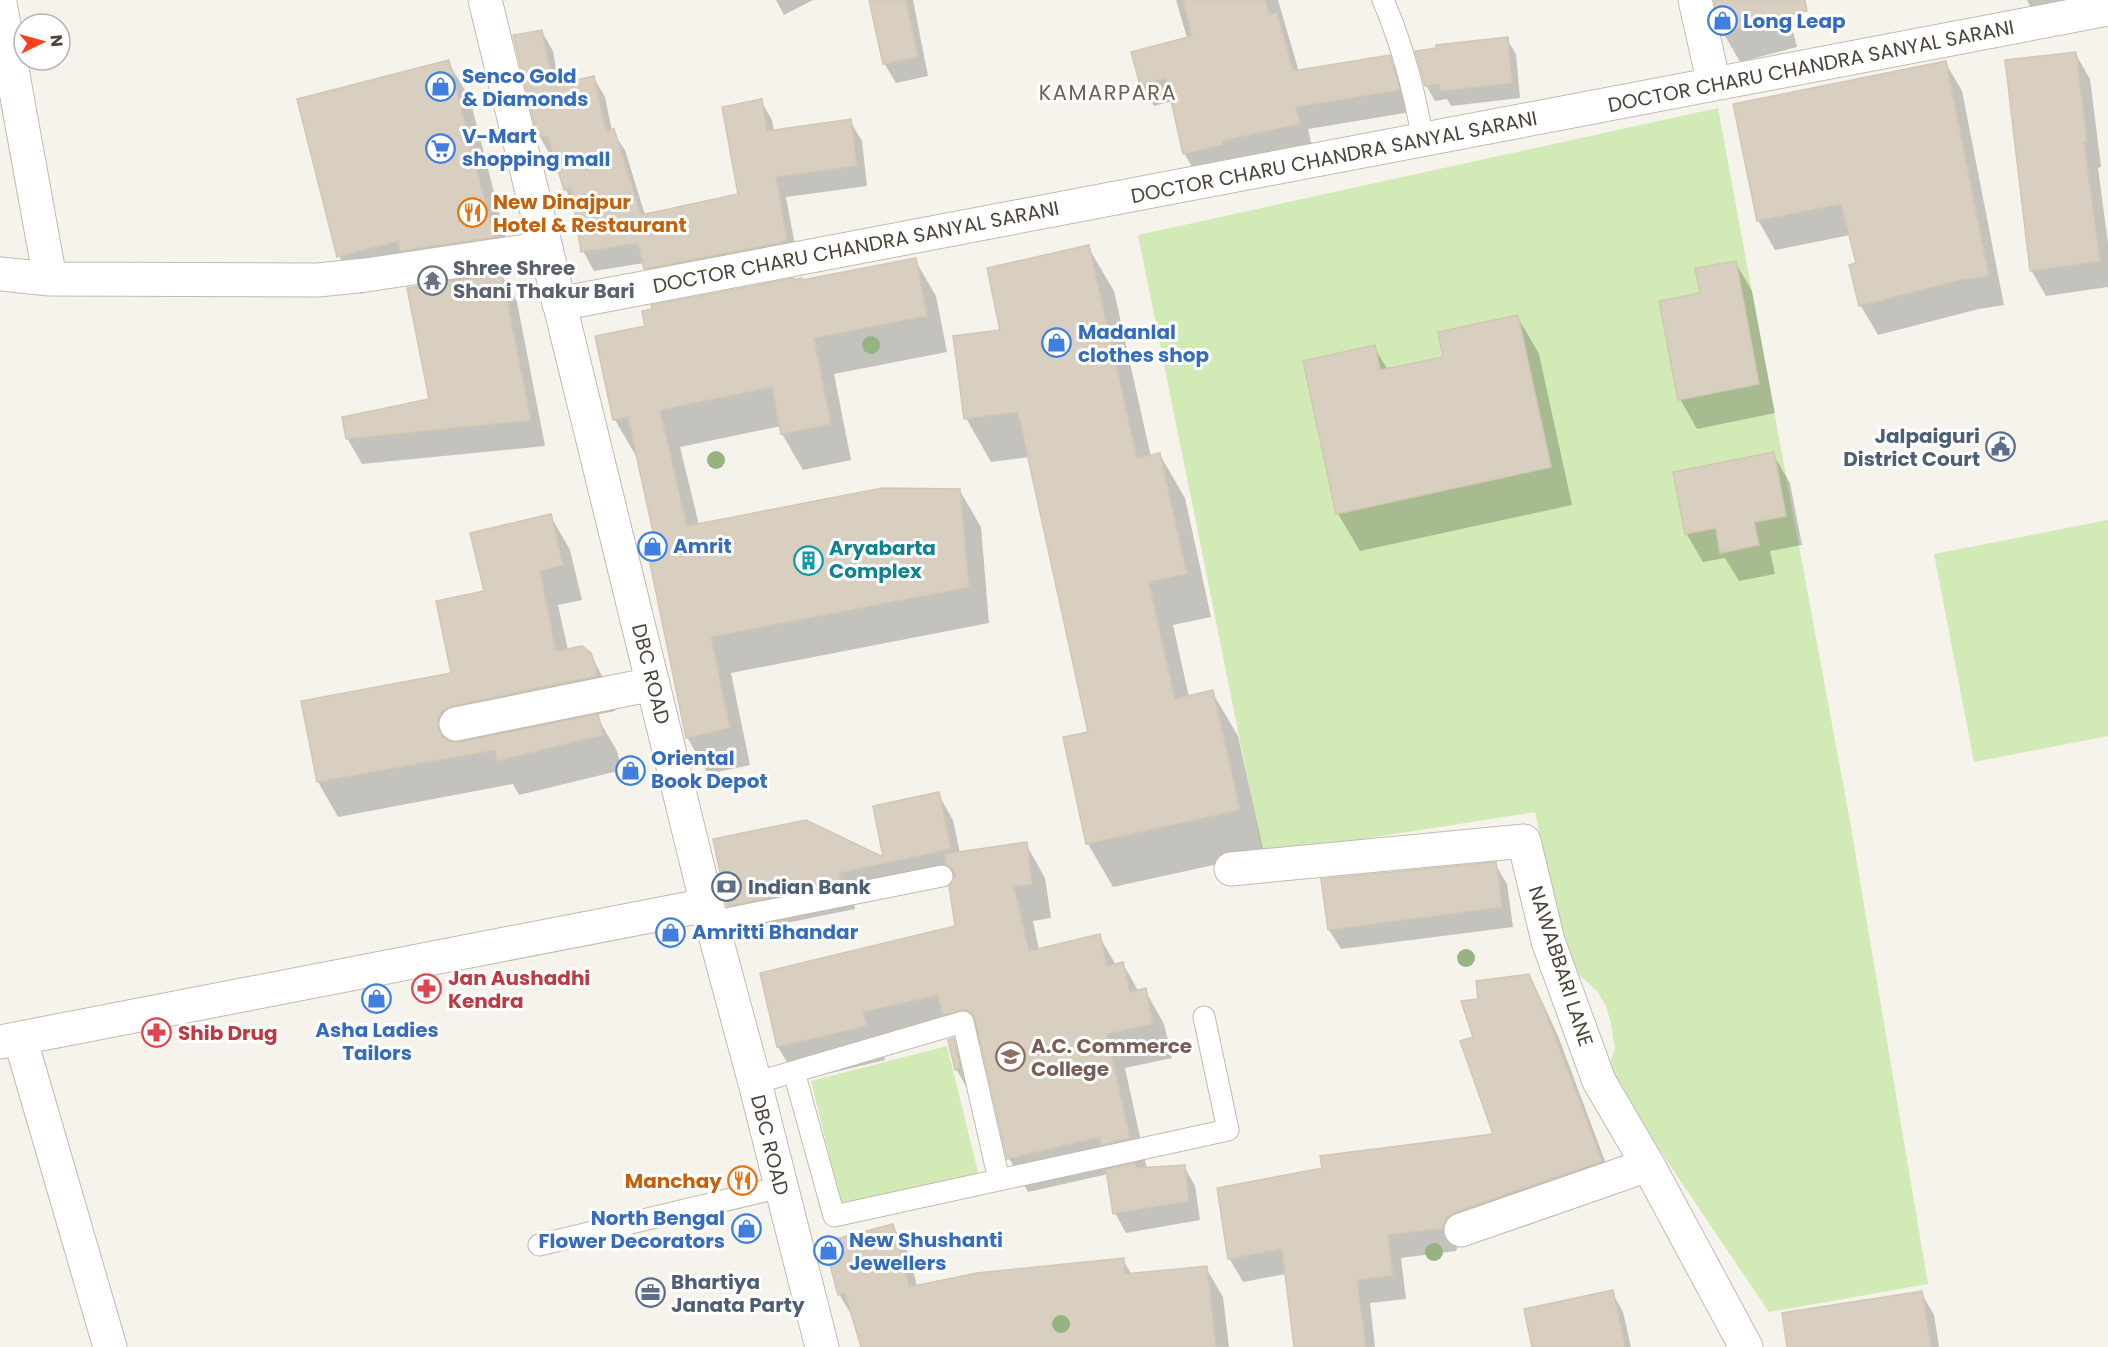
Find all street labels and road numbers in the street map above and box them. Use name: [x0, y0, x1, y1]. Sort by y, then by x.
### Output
street label: DOCTOR CHARU CHANDRA SANYAL SARANI: [1605, 13, 2017, 119]
street label: DOCTOR CHARU CHANDRA SANYAL SARANI: [1128, 104, 1540, 210]
street label: DOCTOR CHARU CHANDRA SANYAL SARANI: [650, 194, 1062, 300]
street label: DBC ROAD: [625, 621, 677, 727]
street label: NAWABBARI LANE: [1522, 882, 1600, 1050]
street label: DBC ROAD: [744, 1092, 796, 1198]

